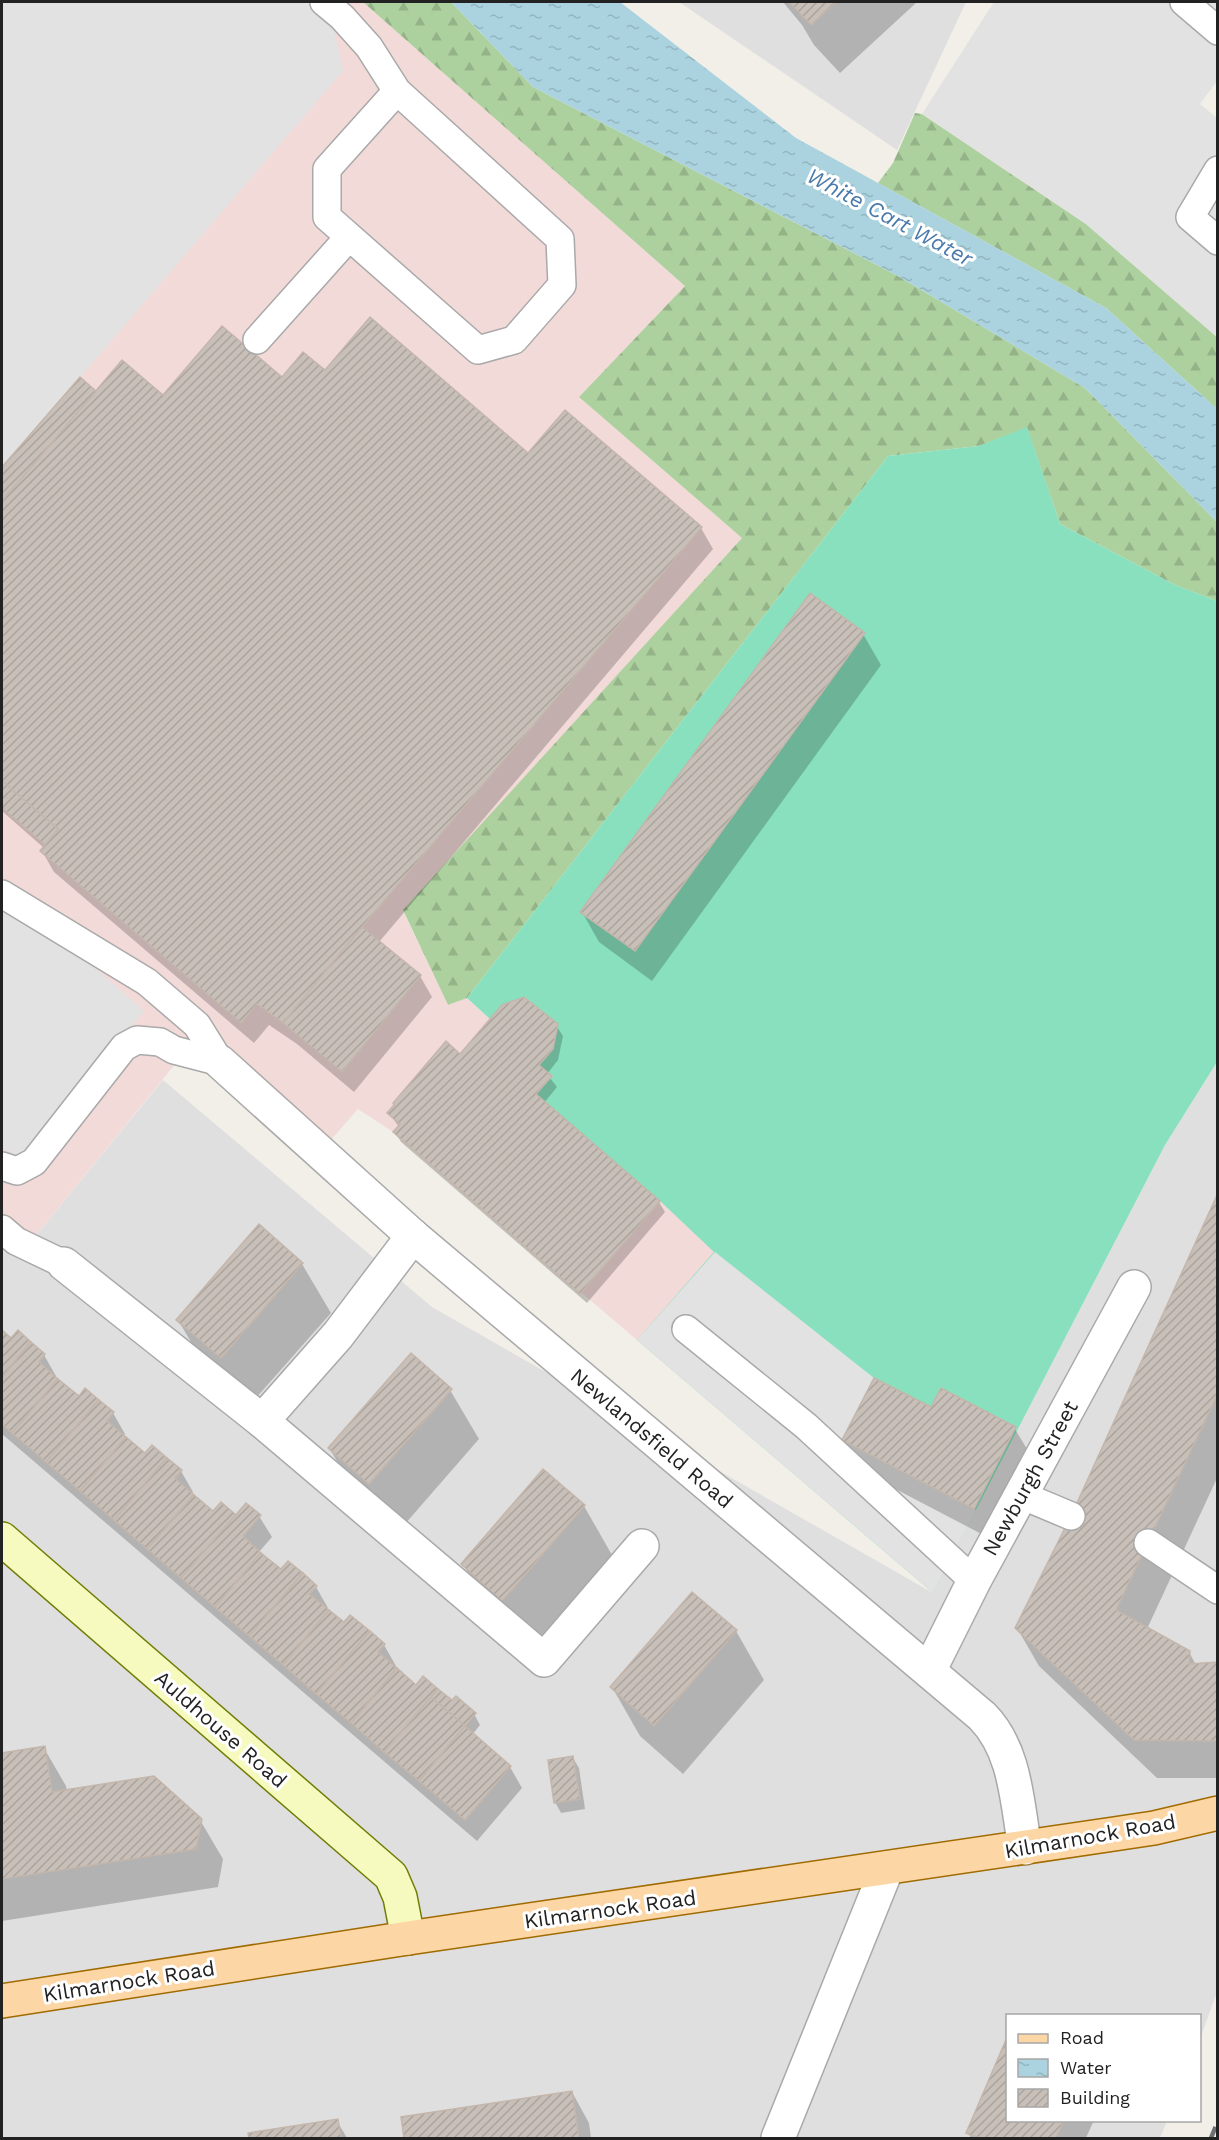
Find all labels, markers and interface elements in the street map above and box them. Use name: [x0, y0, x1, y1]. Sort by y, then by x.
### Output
water label: White Cart Water: [803, 163, 978, 272]
street label: Newlandsfield Road: [566, 1363, 738, 1513]
street label: Newburgh Street: [977, 1396, 1083, 1560]
street label: Auldhouse Road: [150, 1665, 292, 1793]
street label: Kilmarnock Road: [1002, 1809, 1178, 1863]
street label: Kilmarnock Road: [522, 1885, 698, 1933]
street label: Kilmarnock Road: [41, 1955, 217, 2007]
legend: [1006, 2014, 1201, 2122]
text: Road: [1060, 2027, 1104, 2048]
text: Water: [1060, 2057, 1112, 2078]
text: Building: [1060, 2087, 1130, 2108]

